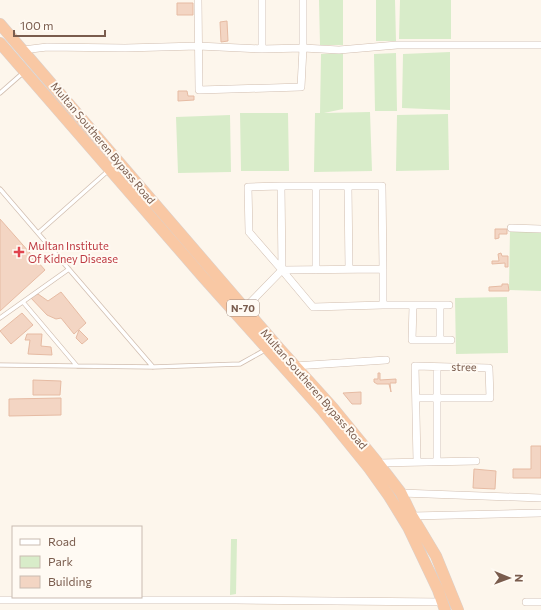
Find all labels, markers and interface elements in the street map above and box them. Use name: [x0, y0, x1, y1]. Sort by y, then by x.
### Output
scale bar: [14, 12, 105, 38]
text: 100 m: [20, 18, 54, 32]
street label: Multan Southeren Bypass Road: [49, 79, 158, 206]
place label: Multan Institute Of Kidney Disease: [28, 239, 118, 265]
marker: Multan Institute Of Kidney Disease: [13, 246, 25, 258]
road number: N-70: [227, 300, 259, 316]
street label: Multan Southeren Bypass Road: [259, 326, 370, 451]
street label: stree: [451, 360, 477, 373]
legend: [12, 526, 142, 598]
text: Road: [48, 534, 76, 548]
text: Park: [48, 554, 74, 568]
north arrow: [489, 558, 529, 598]
text: Building: [48, 574, 92, 588]
text: N: [513, 574, 526, 582]

